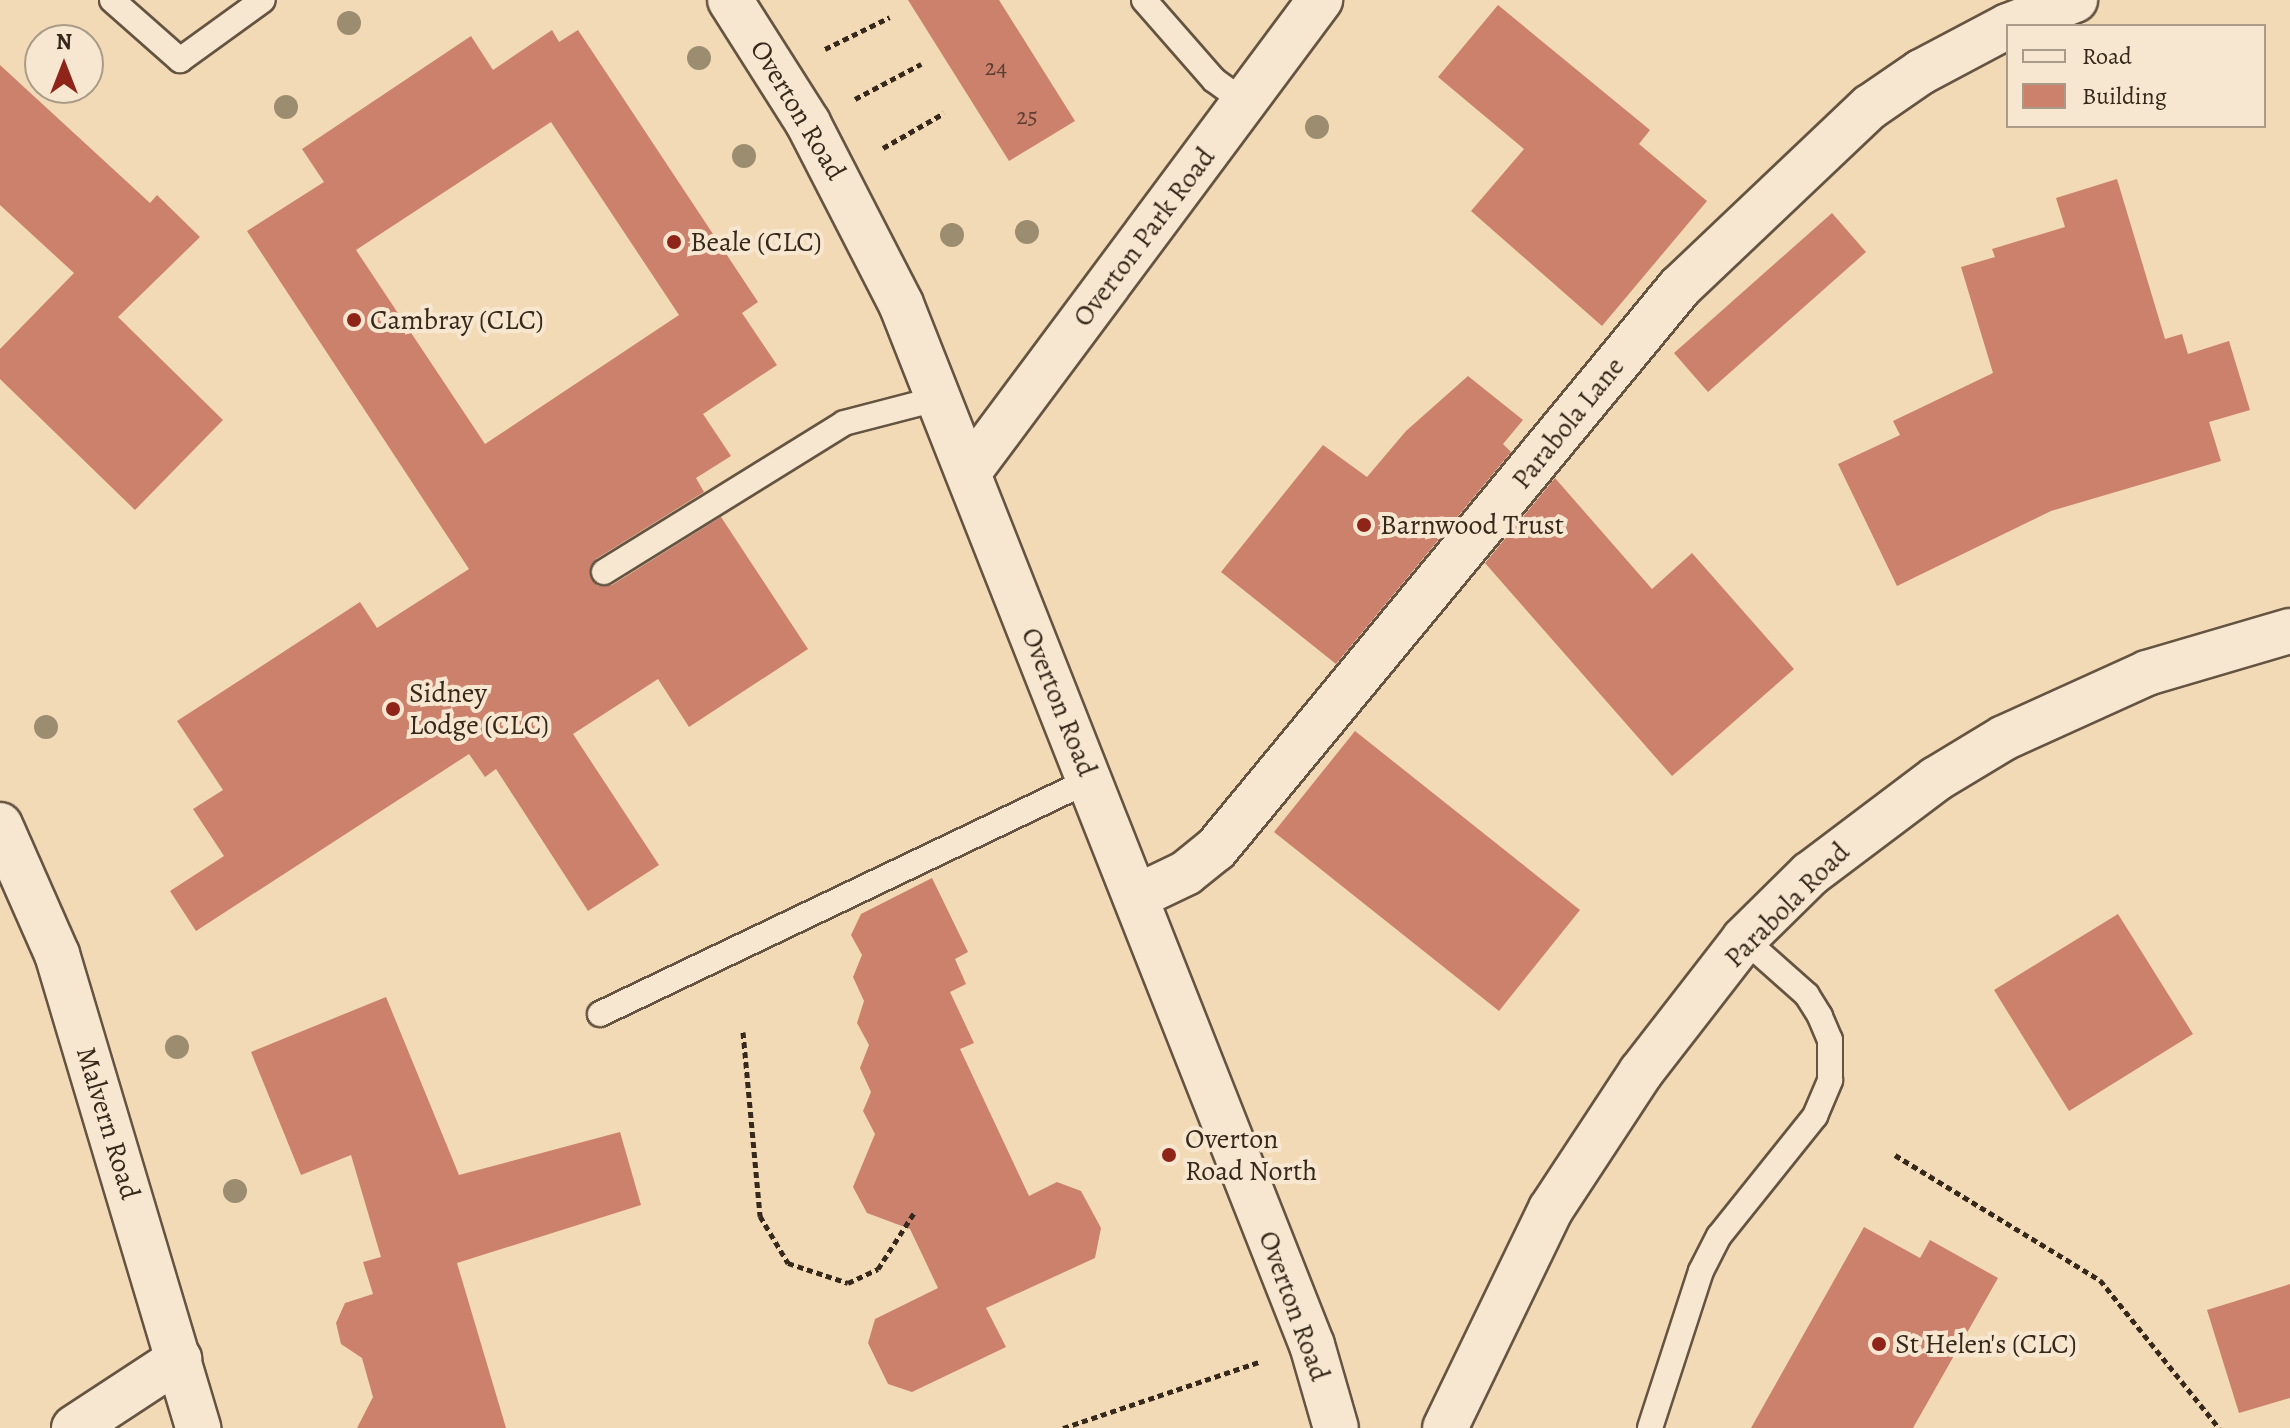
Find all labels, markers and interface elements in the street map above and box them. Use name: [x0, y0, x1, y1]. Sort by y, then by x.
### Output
north arrow: [24, 24, 104, 104]
legend: [2006, 24, 2266, 128]
text: N: [56, 27, 72, 57]
street label: Overton Road: [743, 34, 853, 186]
text: Road: [2082, 40, 2132, 72]
house number: 24: [985, 54, 1007, 82]
text: Building: [2082, 80, 2167, 112]
house number: 25: [1016, 103, 1038, 131]
street label: Overton Park Road: [1066, 141, 1222, 333]
place label: Beale (CLC): [690, 225, 822, 259]
marker: Beale (CLC): [665, 233, 683, 251]
place label: Cambray (CLC): [370, 303, 544, 337]
marker: Cambray (CLC): [345, 311, 363, 329]
street label: Parabola Lane: [1505, 350, 1631, 496]
place label: Barnwood Trust: [1380, 508, 1564, 542]
marker: Barnwood Trust: [1355, 516, 1373, 534]
street label: Overton Road: [1014, 623, 1104, 781]
place label: Sidney Lodge (CLC): [409, 676, 549, 742]
marker: Sidney Lodge (CLC): [384, 700, 402, 718]
street label: Parabola Road: [1717, 835, 1857, 975]
street label: Malvern Road: [69, 1043, 147, 1203]
place label: Overton Road North: [1185, 1122, 1317, 1188]
marker: Overton Road North: [1160, 1146, 1178, 1164]
street label: Overton Road: [1251, 1226, 1337, 1386]
place label: St Helen's (CLC): [1895, 1327, 2077, 1361]
marker: St Helen's (CLC): [1870, 1335, 1888, 1353]

